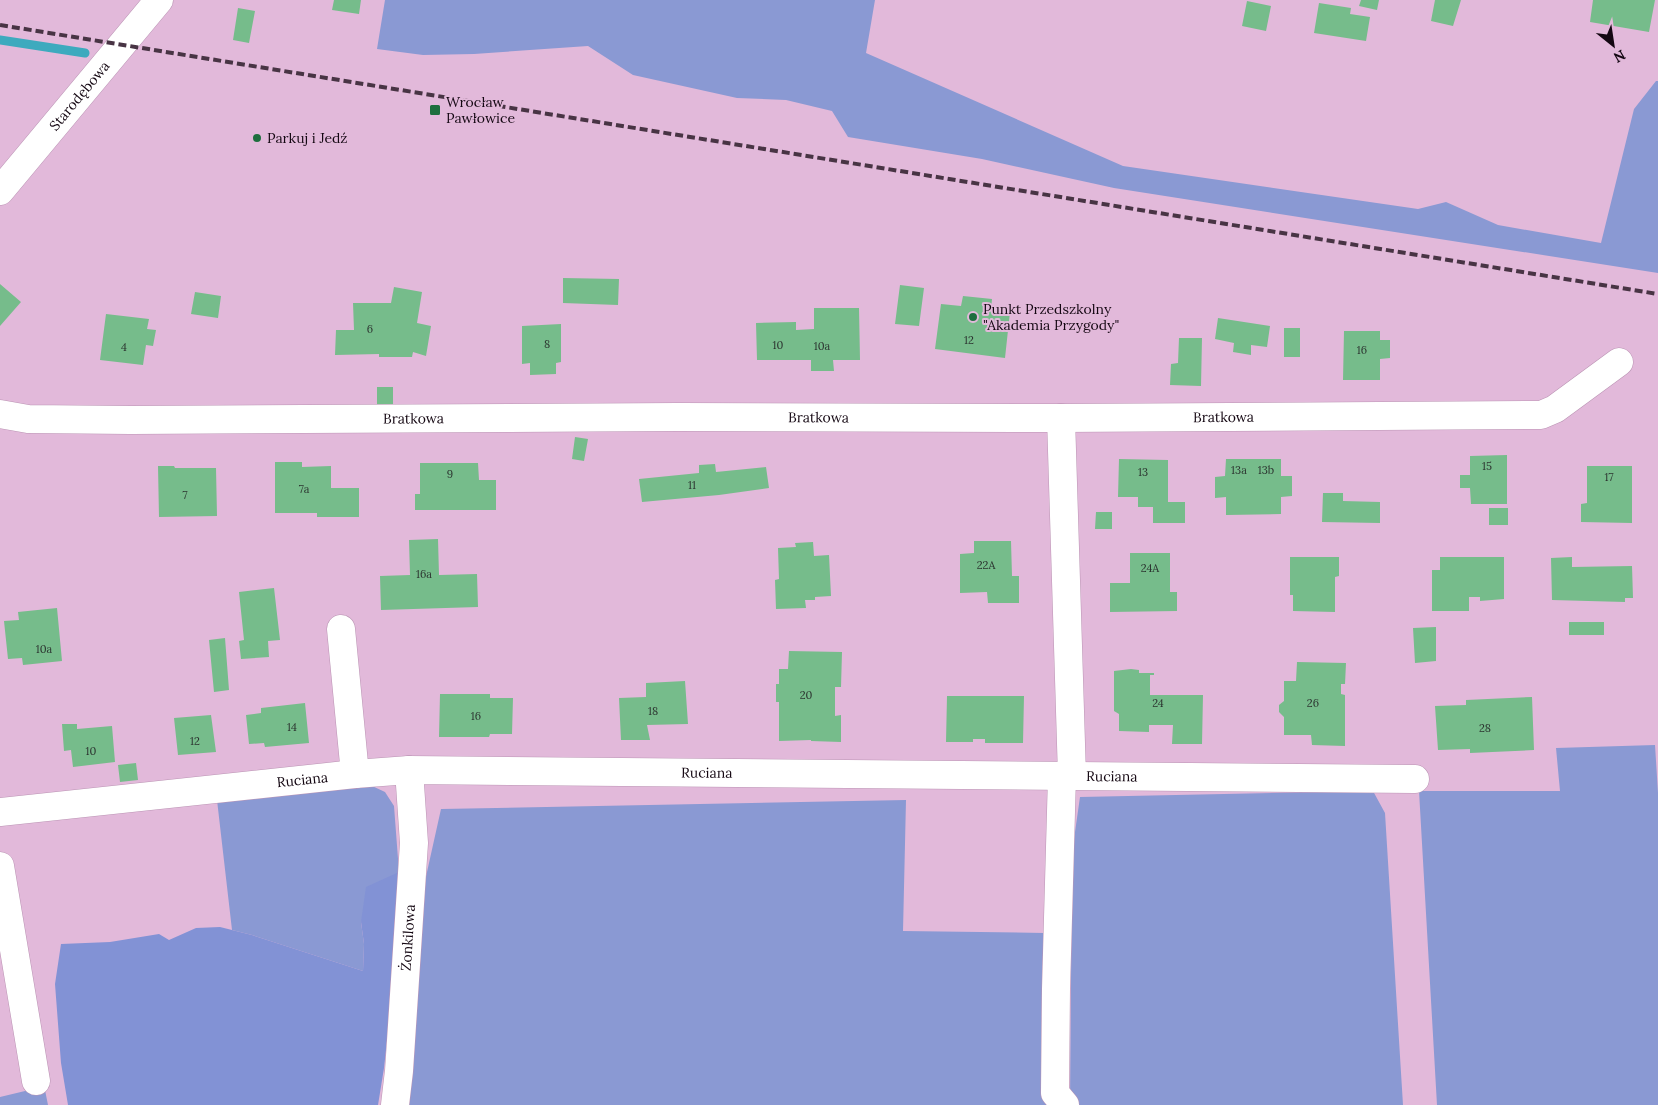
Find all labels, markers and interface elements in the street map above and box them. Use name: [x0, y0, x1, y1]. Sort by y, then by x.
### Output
north arrow: [1588, 20, 1638, 70]
text: N: [1610, 46, 1629, 67]
street label: Starodębowa: [45, 57, 114, 134]
place label: Wrocław Pawłowice: [446, 93, 515, 127]
marker: Wrocław Pawłowice: [428, 103, 442, 117]
place label: Parkuj i Jedź: [267, 129, 348, 147]
marker: Parkuj i Jedź: [251, 132, 263, 144]
place label: Punkt Przedszkolny "Akademia Przygody": [983, 300, 1119, 334]
marker: Punkt Przedszkolny "Akademia Przygody": [967, 311, 979, 323]
house number: 6: [367, 322, 373, 336]
house number: 12: [964, 333, 974, 347]
house number: 8: [544, 337, 550, 351]
house number: 10: [773, 338, 784, 352]
house number: 10a: [814, 339, 831, 353]
house number: 4: [121, 340, 127, 354]
house number: 16: [1357, 343, 1367, 357]
street label: Bratkowa: [788, 408, 849, 426]
street label: Bratkowa: [1193, 408, 1254, 426]
street label: Bratkowa: [383, 409, 444, 428]
house number: 15: [1482, 459, 1492, 473]
house number: 13a: [1231, 463, 1247, 477]
house number: 13b: [1258, 463, 1274, 477]
house number: 13: [1138, 465, 1148, 479]
house number: 9: [447, 467, 453, 481]
house number: 17: [1604, 470, 1614, 484]
house number: 11: [688, 478, 696, 492]
house number: 7a: [299, 482, 310, 496]
house number: 7: [182, 488, 188, 502]
house number: 22A: [977, 558, 996, 572]
house number: 24A: [1141, 561, 1160, 575]
house number: 16a: [416, 567, 432, 581]
house number: 10a: [36, 642, 53, 656]
house number: 20: [800, 688, 813, 702]
house number: 24: [1152, 696, 1164, 710]
house number: 26: [1307, 696, 1319, 710]
house number: 18: [648, 704, 658, 718]
house number: 16: [471, 709, 481, 723]
house number: 14: [287, 720, 297, 734]
house number: 28: [1479, 721, 1491, 735]
house number: 12: [190, 734, 200, 748]
house number: 10: [86, 744, 97, 758]
street label: Ruciana: [681, 763, 733, 782]
street label: Ruciana: [1086, 767, 1138, 786]
street label: Ruciana: [276, 768, 329, 791]
street label: Żonkilowa: [397, 904, 419, 971]

